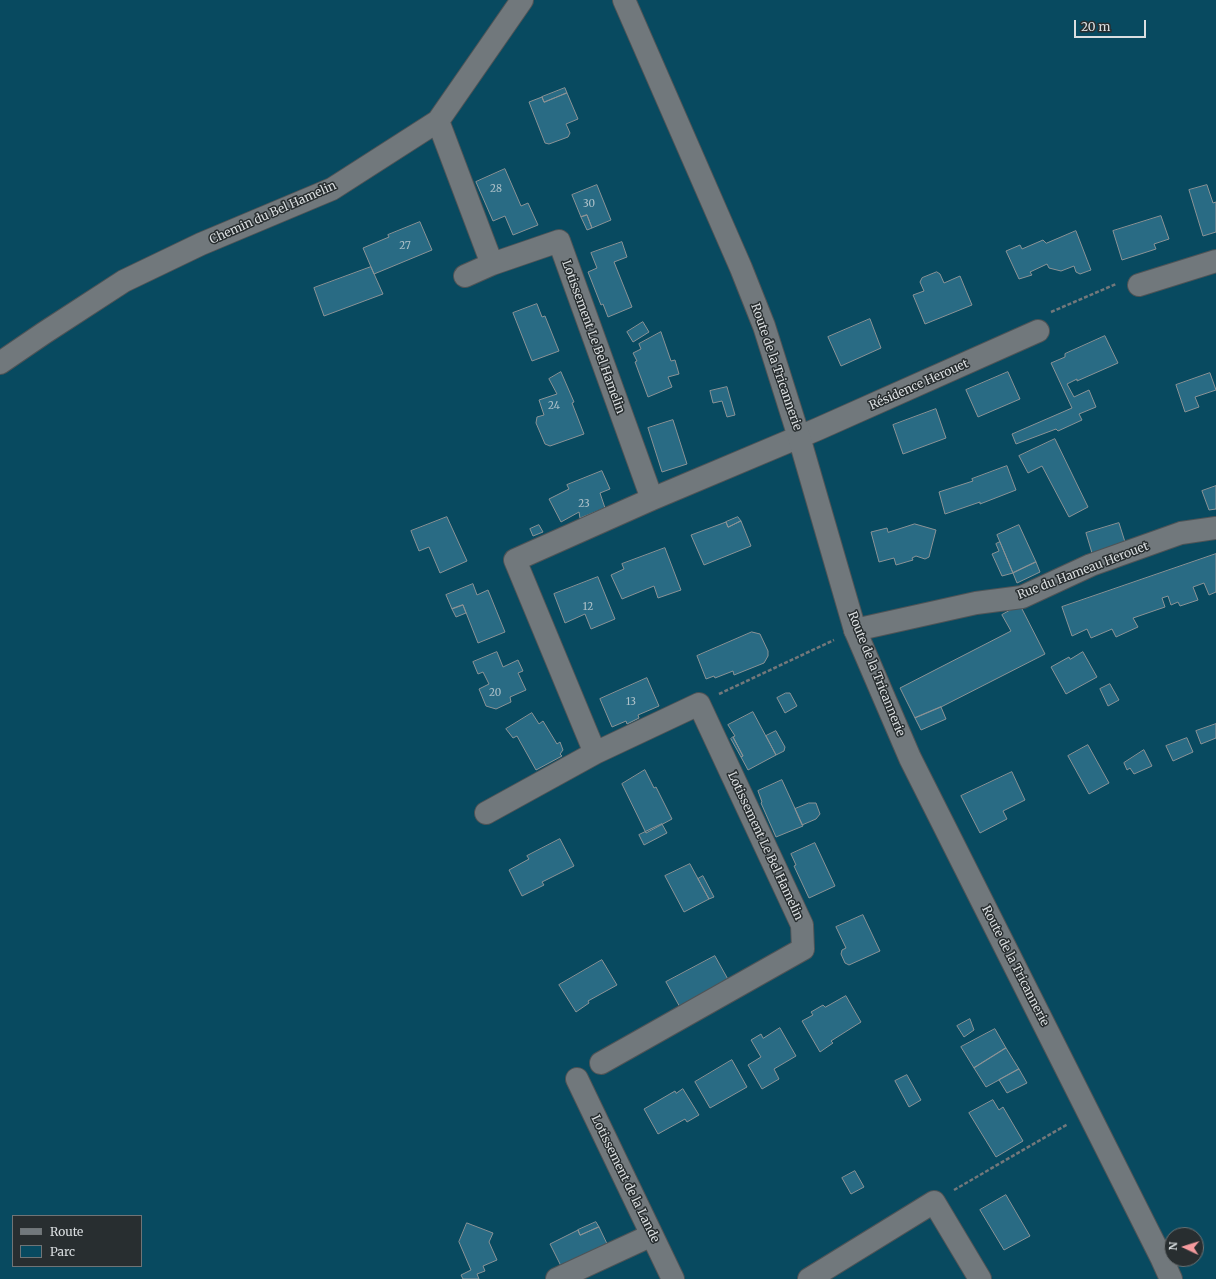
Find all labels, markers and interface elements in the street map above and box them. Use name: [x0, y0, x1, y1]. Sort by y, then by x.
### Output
scale bar: [1076, 12, 1148, 38]
text: 20 m: [1081, 19, 1110, 34]
street label: Chemin du Bel Hamelin: [208, 179, 338, 247]
house number: 28: [490, 183, 502, 195]
house number: 30: [583, 198, 595, 210]
house number: 27: [399, 240, 411, 252]
street label: Lotissement Le Bel Hamelin: [558, 258, 628, 416]
street label: Route de la Tricannerie: [747, 302, 805, 432]
street label: Résidence Herouet: [867, 357, 971, 413]
house number: 24: [548, 400, 560, 412]
house number: 23: [578, 498, 590, 510]
street label: Rue du Hameau Herouet: [1015, 539, 1151, 603]
house number: 12: [583, 601, 593, 613]
street label: Route de la Tricannerie: [844, 609, 908, 739]
house number: 20: [489, 687, 501, 699]
house number: 13: [626, 696, 636, 708]
street label: Lotissement Le Bel Hamelin: [724, 769, 806, 923]
street label: Route de la Tricannerie: [978, 903, 1052, 1029]
street label: Lotissement de la Lande: [588, 1113, 662, 1245]
legend: [12, 1215, 142, 1267]
text: Route: [50, 1224, 83, 1239]
north arrow: [1164, 1227, 1204, 1267]
text: N: [1166, 1241, 1180, 1251]
text: Parc: [50, 1244, 75, 1259]

